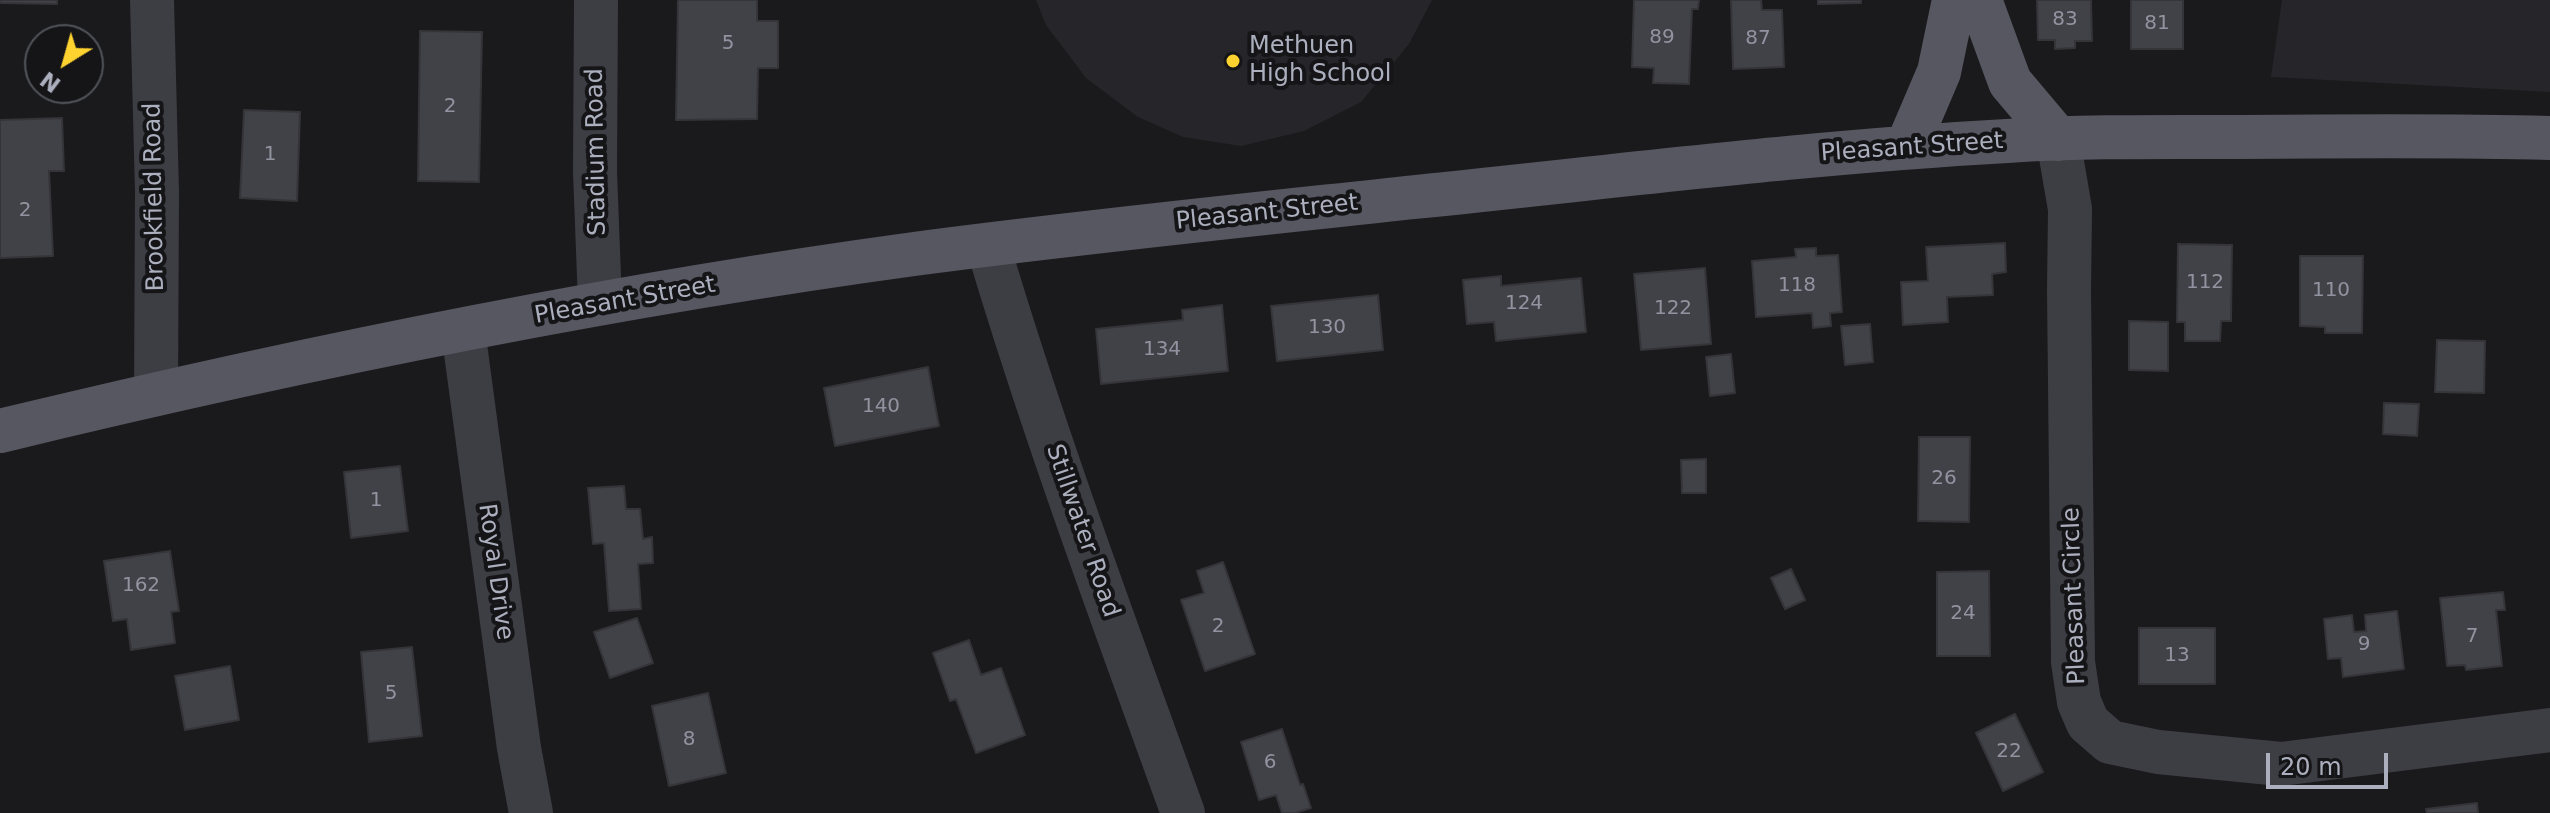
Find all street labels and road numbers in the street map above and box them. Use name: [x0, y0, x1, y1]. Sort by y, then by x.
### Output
street label: Stadium Road: [581, 68, 613, 236]
street label: Brookfield Road: [139, 102, 171, 292]
street label: Pleasant Street: [1820, 127, 2004, 169]
street label: Pleasant Street: [1174, 189, 1360, 237]
street label: Pleasant Street: [532, 271, 718, 331]
street label: Stillwater Road: [1039, 441, 1125, 621]
street label: Royal Drive: [471, 502, 519, 642]
street label: Pleasant Circle: [2058, 507, 2092, 685]

